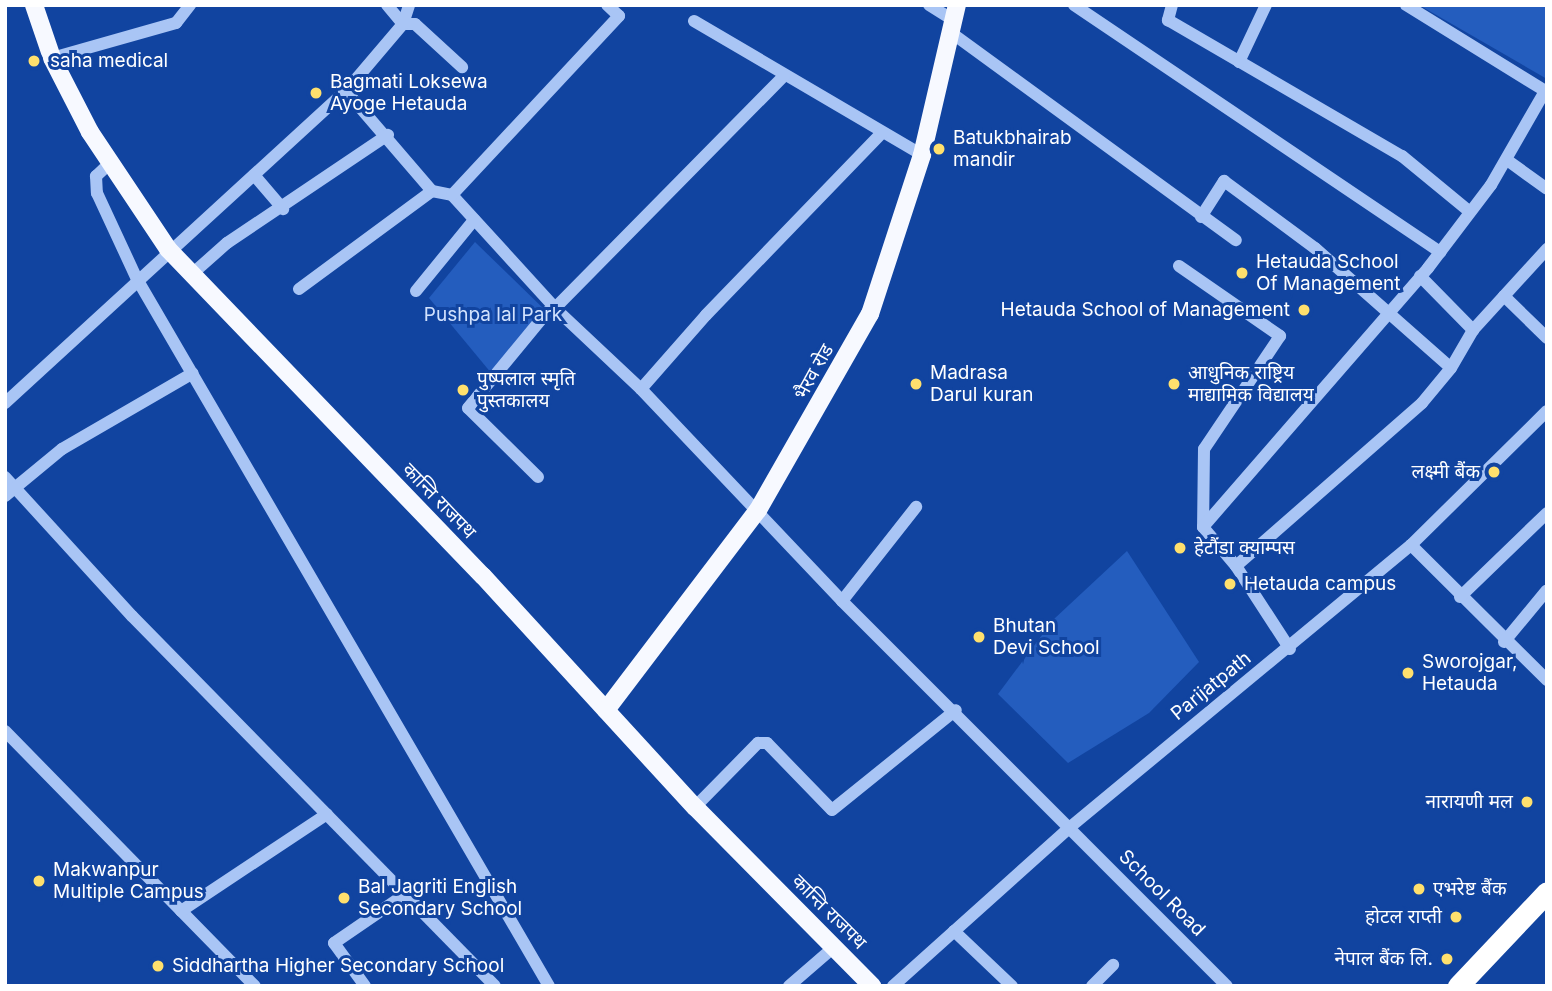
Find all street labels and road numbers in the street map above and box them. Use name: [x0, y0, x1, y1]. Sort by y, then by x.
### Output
street label: भैरव रोड: [790, 340, 838, 404]
street label: कान्ति राजपथ: [397, 458, 481, 544]
street label: Parijatpath: [1166, 647, 1256, 725]
street label: School Road: [1114, 845, 1210, 941]
street label: कान्ति राजपथ: [787, 870, 871, 954]

